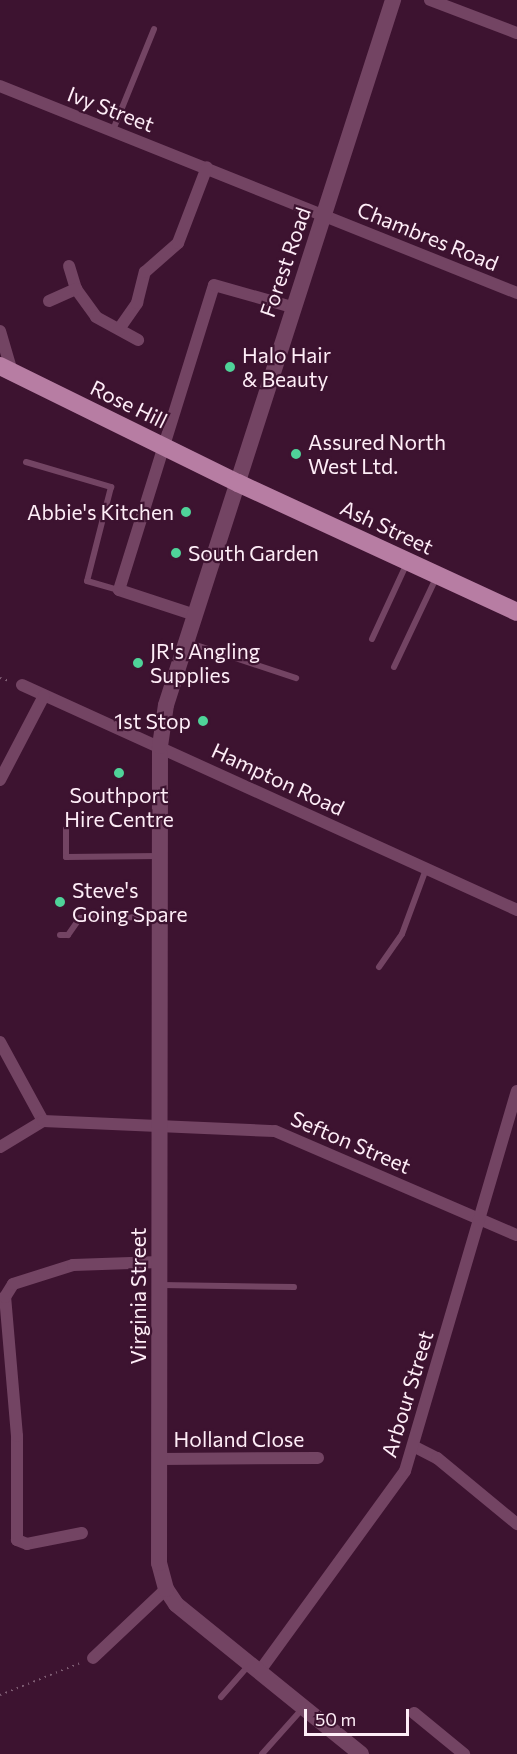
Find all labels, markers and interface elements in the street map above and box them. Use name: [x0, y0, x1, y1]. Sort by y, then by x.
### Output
street label: Ivy Street: [64, 81, 158, 137]
street label: Chambres Road: [354, 196, 502, 276]
street label: Forest Road: [254, 204, 316, 320]
place label: Halo Hair & Beauty: [242, 342, 331, 392]
marker: Halo Hair & Beauty: [223, 360, 237, 374]
street label: Rose Hill: [87, 375, 171, 433]
place label: Assured North West Ltd.: [308, 429, 446, 479]
marker: Assured North West Ltd.: [289, 447, 303, 461]
street label: Ash Street: [337, 495, 437, 559]
place label: Abbie's Kitchen: [27, 499, 174, 525]
marker: Abbie's Kitchen: [179, 505, 193, 519]
place label: South Garden: [188, 540, 319, 566]
marker: South Garden: [169, 546, 183, 560]
place label: JR's Angling Supplies: [150, 638, 260, 688]
marker: JR's Angling Supplies: [131, 656, 145, 670]
place label: 1st Stop: [114, 708, 191, 734]
marker: 1st Stop: [196, 714, 210, 728]
street label: Hampton Road: [208, 737, 348, 821]
marker: Southport Hire Centre: [112, 766, 126, 780]
place label: Southport Hire Centre: [64, 782, 174, 832]
place label: Steve's Going Spare: [72, 877, 188, 927]
marker: Steve's Going Spare: [53, 895, 67, 909]
street label: Sefton Street: [287, 1105, 415, 1179]
street label: Virginia Street: [125, 1228, 151, 1364]
street label: Arbour Street: [376, 1328, 438, 1460]
street label: Holland Close: [174, 1426, 304, 1452]
scale bar: [307, 1697, 412, 1735]
text: 50 m: [315, 1708, 356, 1730]

